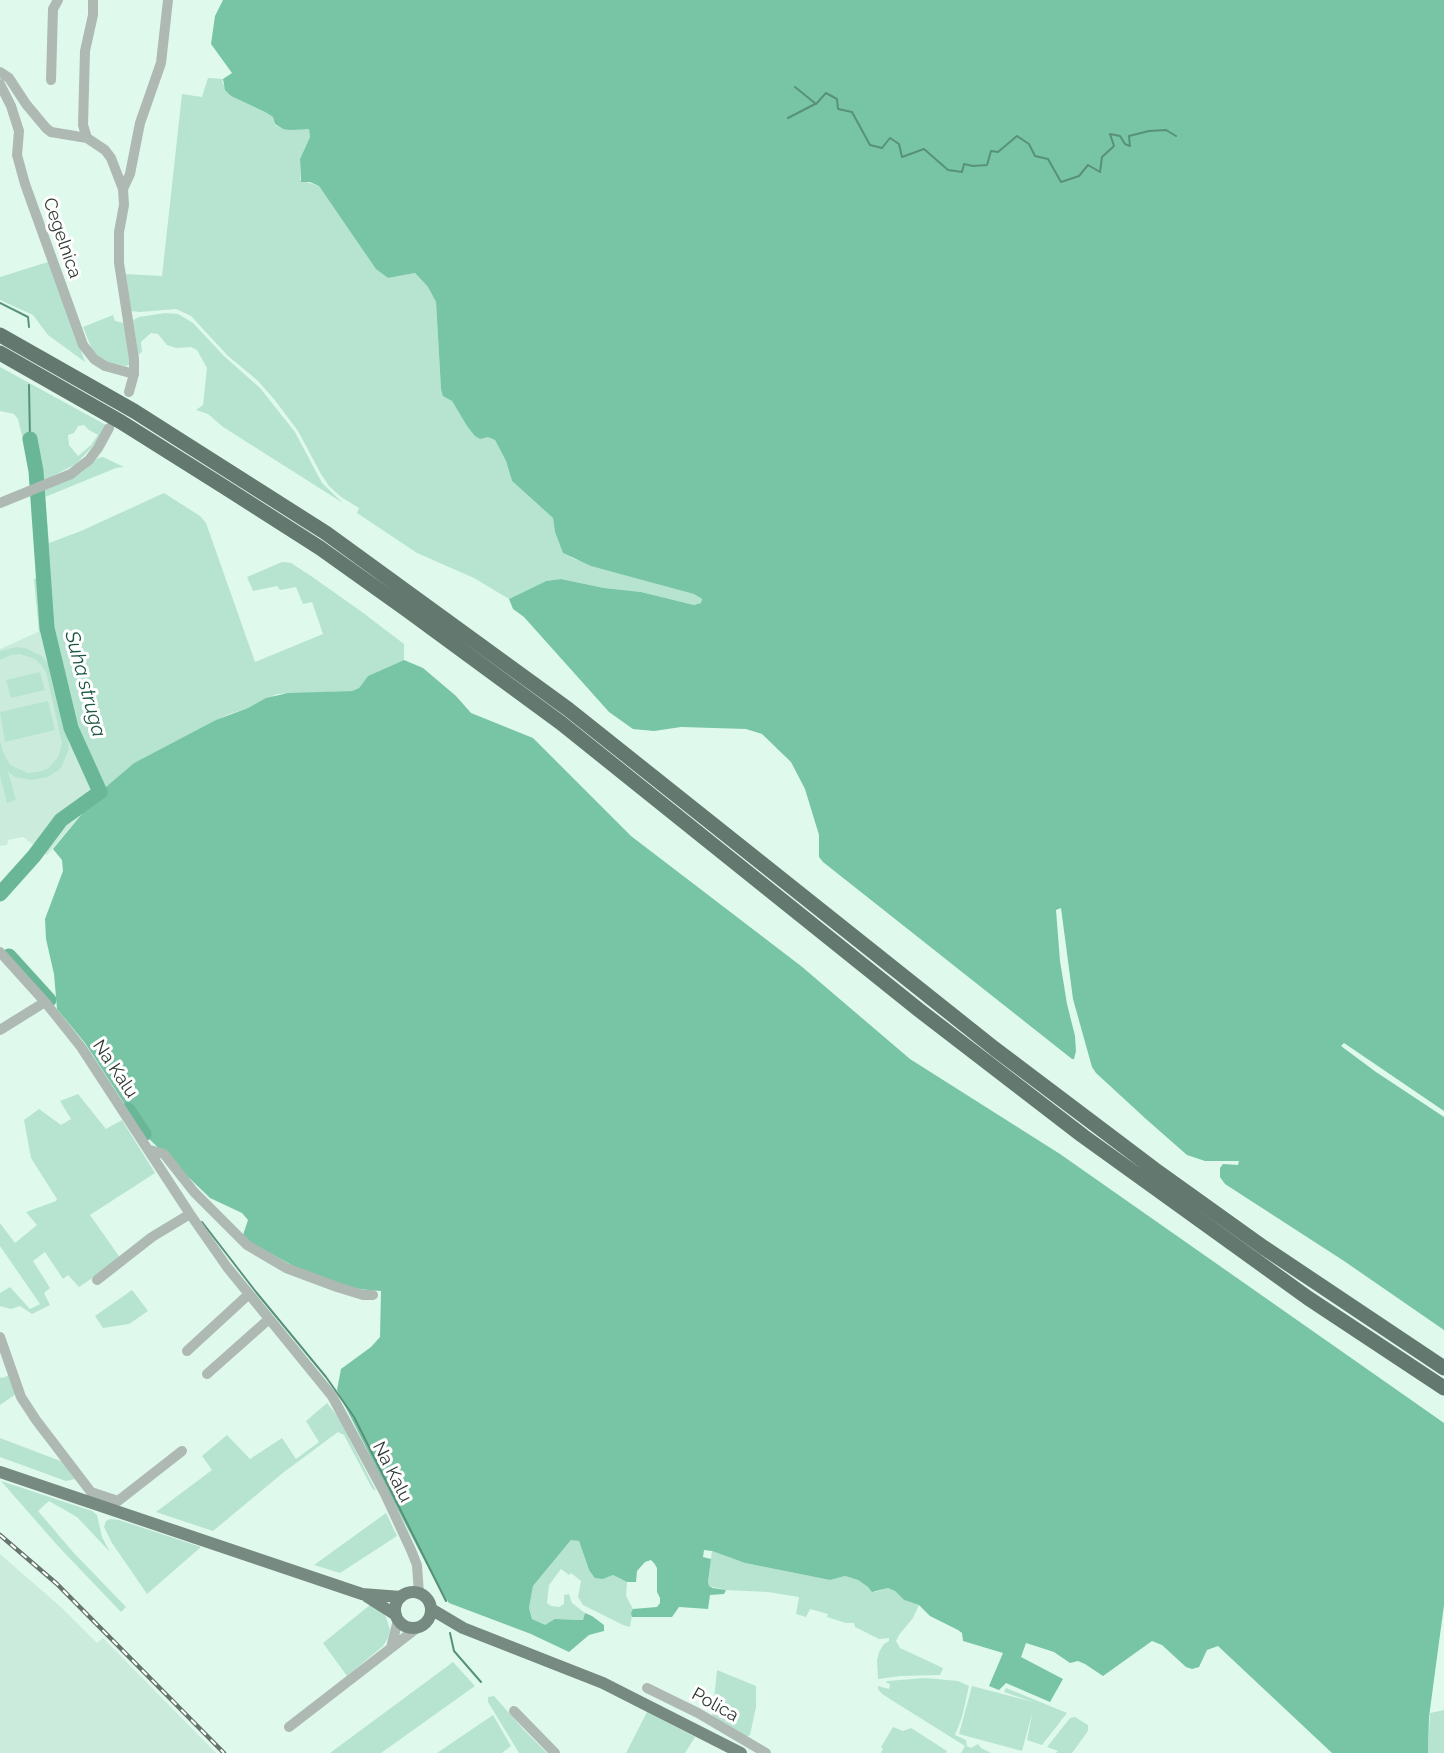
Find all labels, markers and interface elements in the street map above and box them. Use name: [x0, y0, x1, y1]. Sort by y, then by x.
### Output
street label: Cegelnica: [38, 195, 86, 281]
water label: Suha struga: [59, 628, 111, 740]
street label: Na Kalu: [88, 1036, 142, 1102]
street label: Na Kalu: [368, 1438, 416, 1506]
street label: Polica: [688, 1683, 742, 1727]

